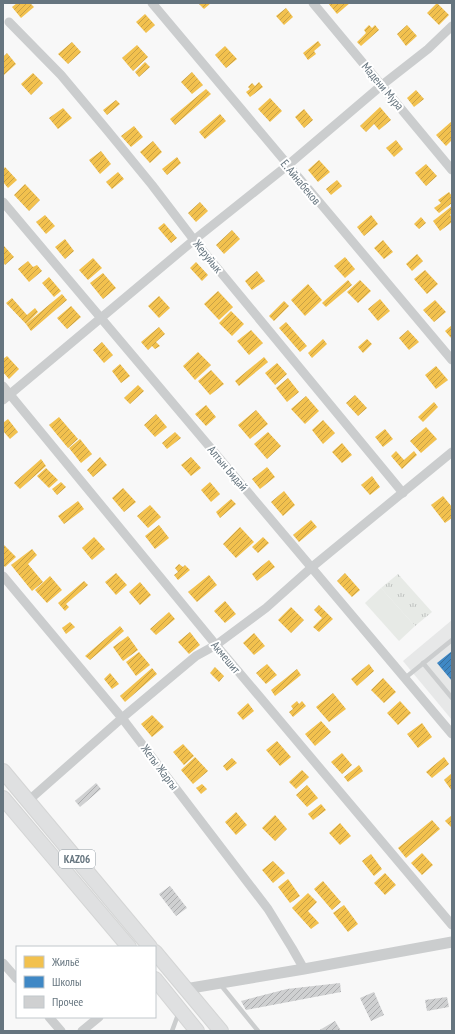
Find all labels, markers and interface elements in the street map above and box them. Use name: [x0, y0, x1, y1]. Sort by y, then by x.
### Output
street label: Мадени Мура: [359, 59, 407, 113]
street label: Е. Айнабеков: [278, 156, 324, 208]
street label: Жеруйык: [189, 236, 226, 276]
street label: Алтын Бидай: [205, 442, 251, 494]
street label: Акмешит: [208, 638, 244, 676]
street label: Жеты Жаргы: [137, 740, 182, 793]
road number: KАZ06: [59, 850, 95, 868]
legend: [16, 946, 156, 1018]
text: Жильё: [51, 954, 79, 969]
text: Школы: [52, 974, 81, 989]
text: Прочее: [52, 994, 83, 1009]

